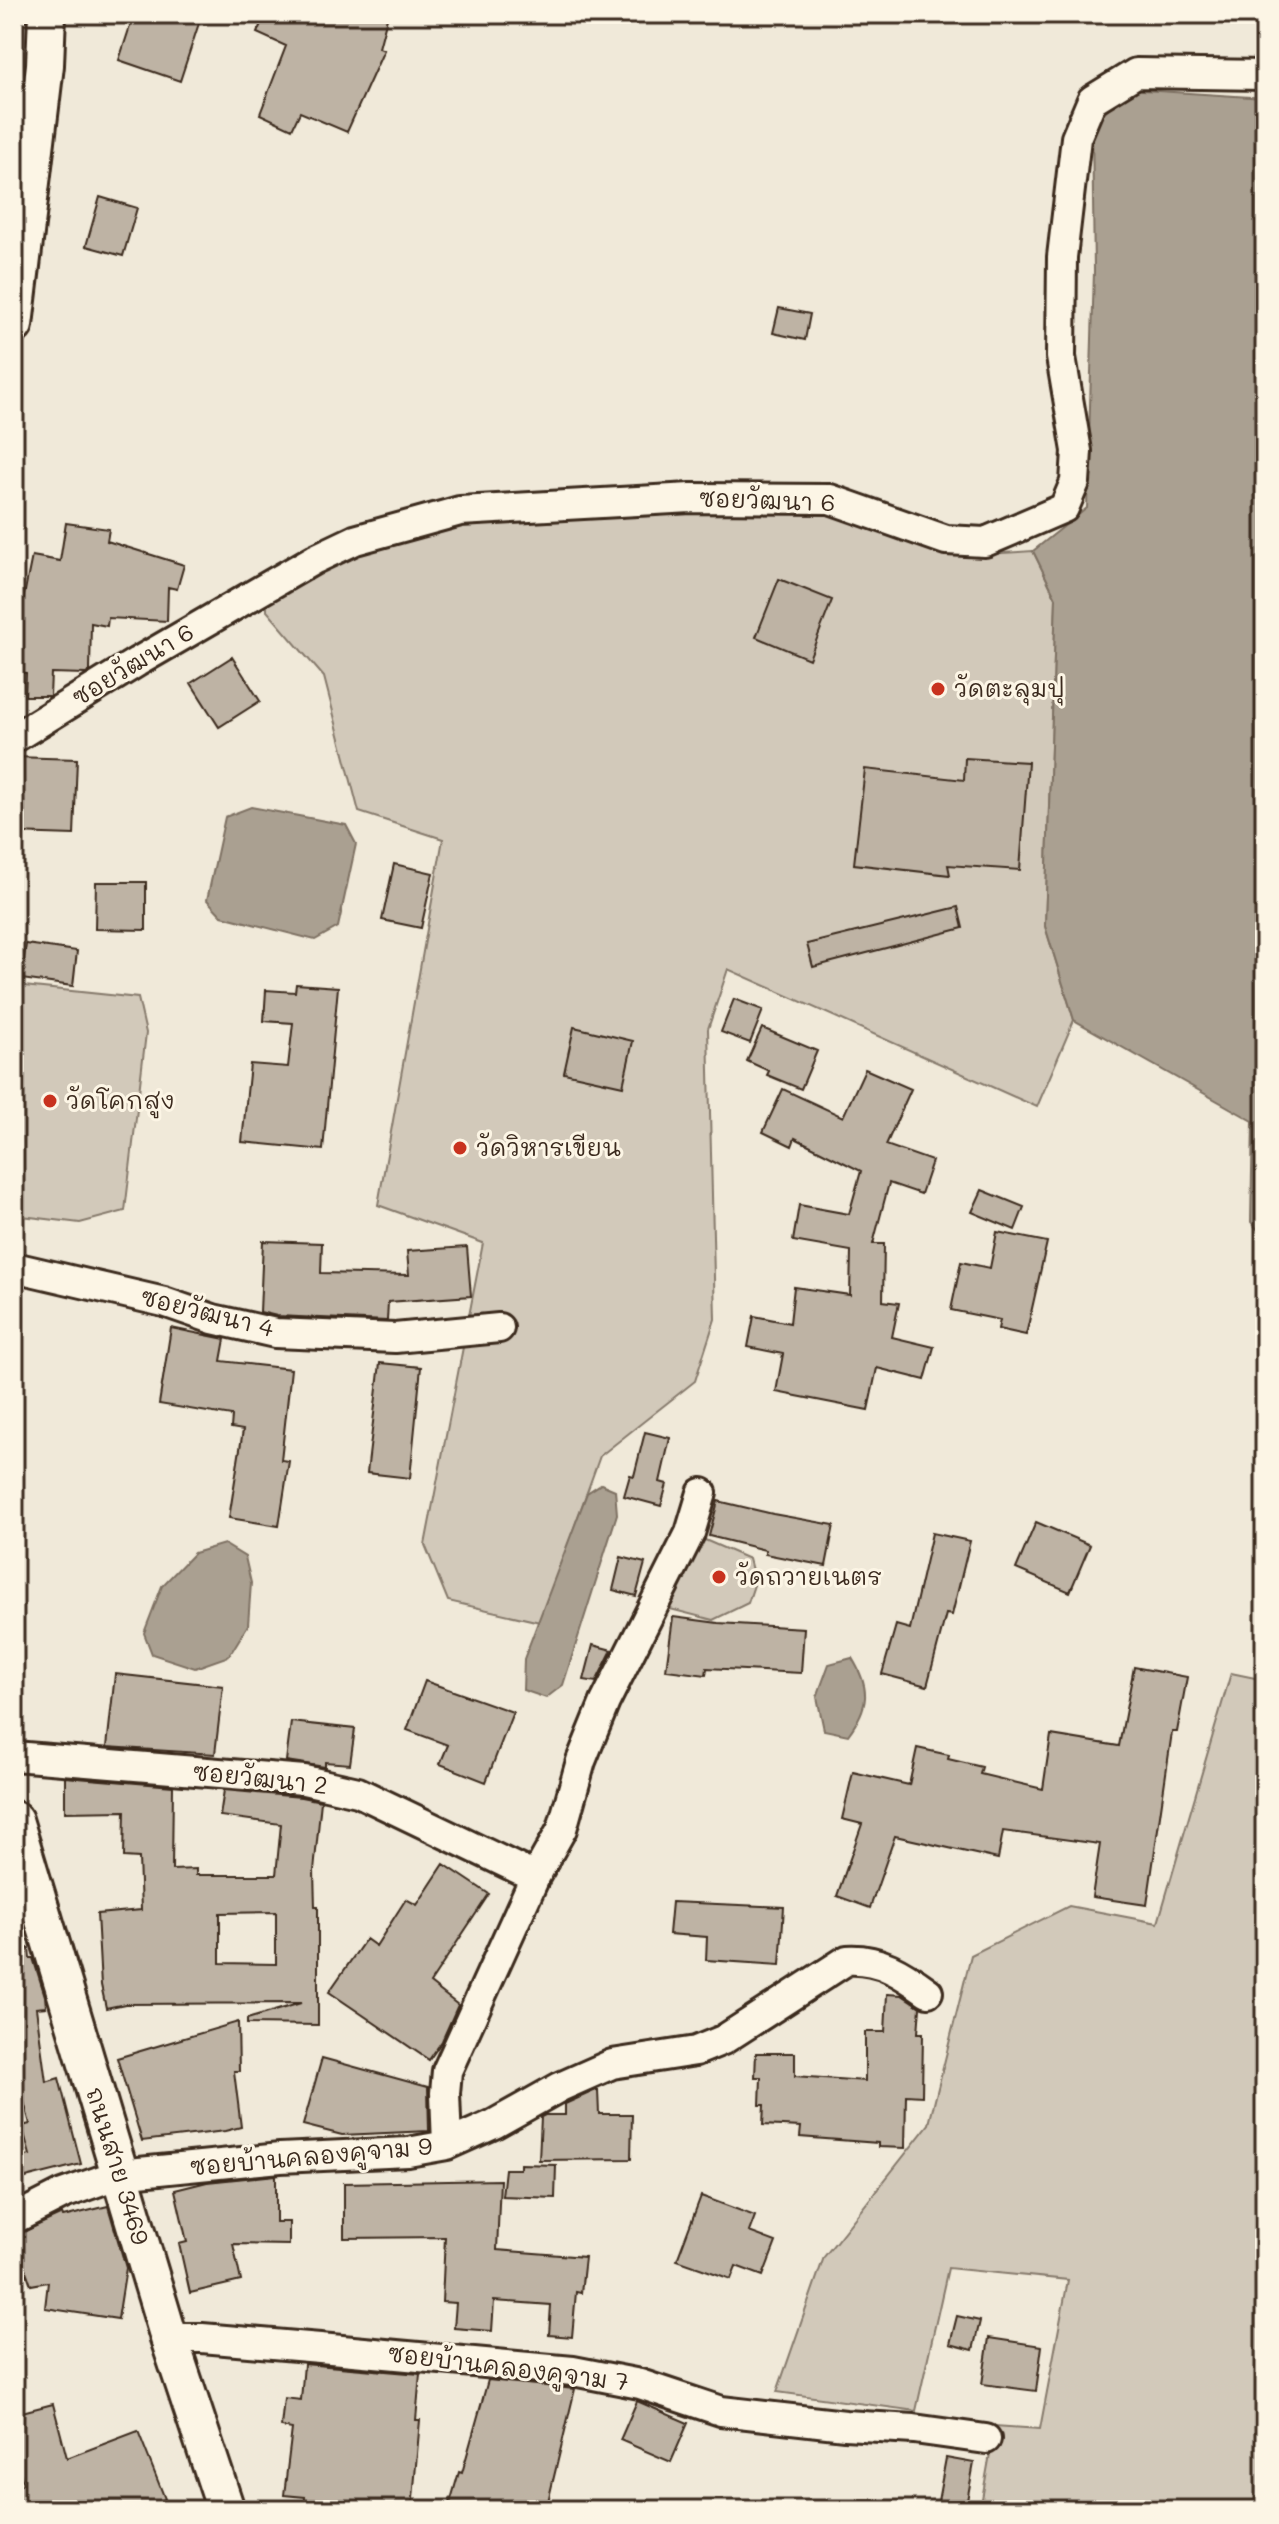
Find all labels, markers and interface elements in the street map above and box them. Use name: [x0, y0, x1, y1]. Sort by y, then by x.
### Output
street label: ซอยวัฒนา 6: [698, 482, 836, 517]
street label: ซอยวัฒนา 6: [66, 615, 199, 712]
place label: วัดตะลุมปุ: [954, 672, 1065, 706]
marker: วัดตะลุมปุ: [929, 680, 947, 698]
place label: วัดโคกสูง: [66, 1084, 175, 1119]
marker: วัดโคกสูง: [41, 1092, 59, 1110]
place label: วัดวิหารเขียน: [476, 1131, 621, 1162]
marker: วัดวิหารเขียน: [451, 1139, 469, 1157]
street label: ซอยวัฒนา 4: [138, 1280, 277, 1343]
place label: วัดถวายเนตร: [735, 1560, 882, 1591]
marker: วัดถวายเนตร: [710, 1568, 728, 1586]
street label: ซอยวัฒนา 2: [191, 1755, 329, 1800]
street label: ถนนสาย 3469: [80, 2083, 157, 2248]
street label: ซอยบ้านคลองคูจาม 9: [188, 2129, 434, 2186]
street label: ซอยบ้านคลองคูจาม 7: [385, 2336, 630, 2401]

